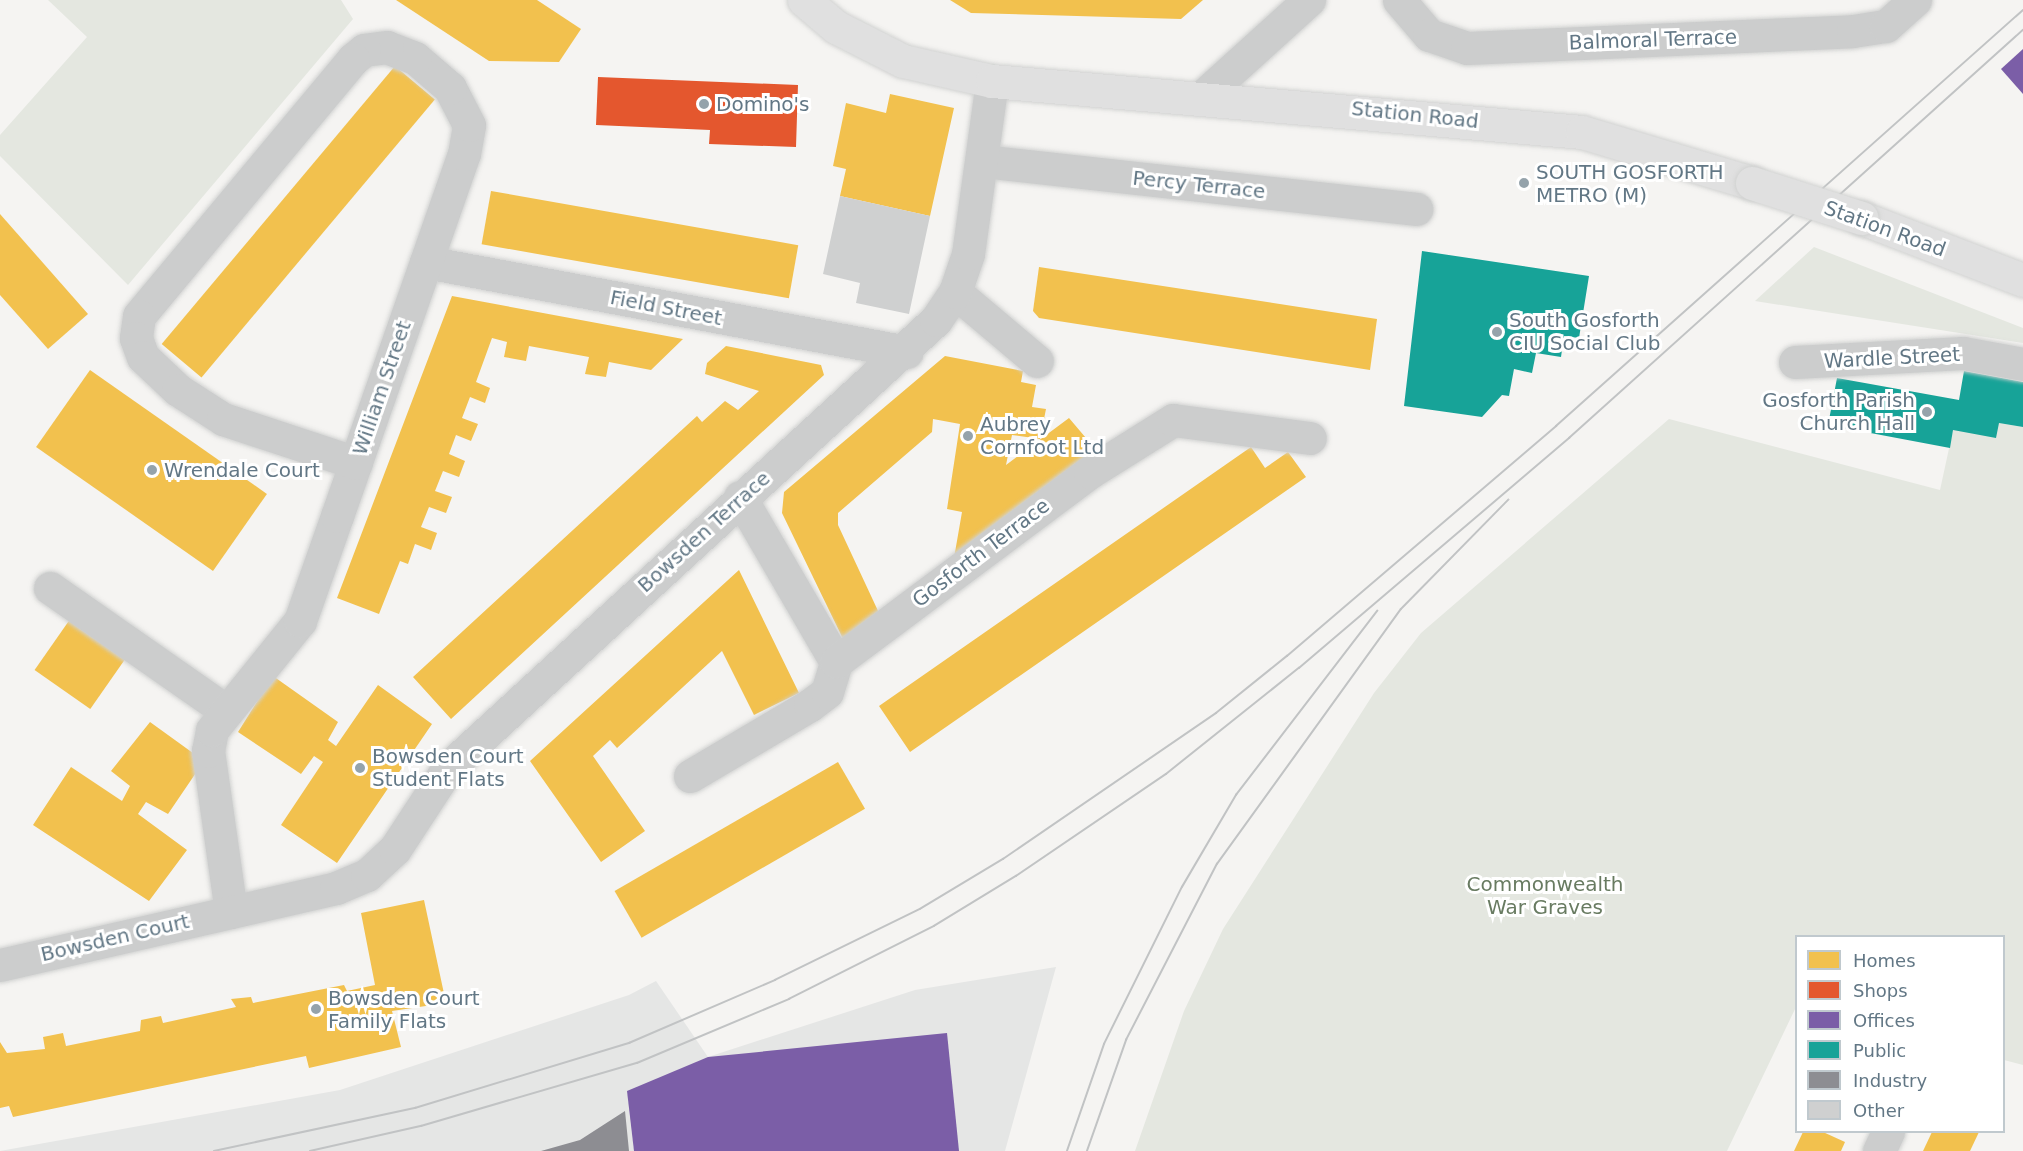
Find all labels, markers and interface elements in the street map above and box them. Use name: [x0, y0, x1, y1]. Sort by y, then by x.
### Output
street label: Balmoral Terrace: [1568, 25, 1738, 55]
place label: Domino's: [716, 92, 810, 116]
street label: Station Road: [1350, 96, 1480, 134]
marker: Domino's: [697, 97, 711, 111]
place label: SOUTH GOSFORTH METRO (M): [1536, 160, 1724, 207]
street label: Percy Terrace: [1131, 166, 1267, 204]
marker: SOUTH GOSFORTH METRO (M): [1517, 176, 1531, 190]
street label: Station Road: [1821, 196, 1949, 262]
street label: Field Street: [608, 285, 724, 331]
place label: South Gosforth CIU Social Club: [1509, 308, 1660, 355]
street label: William Street: [348, 318, 416, 458]
marker: South Gosforth CIU Social Club: [1490, 325, 1504, 339]
street label: Wardle Street: [1823, 342, 1961, 374]
place label: Gosforth Parish Church Hall: [1762, 388, 1915, 435]
marker: Gosforth Parish Church Hall: [1920, 405, 1934, 419]
place label: Aubrey Cornfoot Ltd: [980, 412, 1104, 459]
marker: Aubrey Cornfoot Ltd: [961, 429, 975, 443]
place label: Wrendale Court: [164, 458, 320, 482]
marker: Wrendale Court: [145, 463, 159, 477]
street label: Bowsden Terrace: [633, 466, 775, 598]
street label: Gosforth Terrace: [908, 494, 1054, 612]
place label: Bowsden Court Student Flats: [372, 744, 524, 791]
marker: Bowsden Court Student Flats: [353, 761, 367, 775]
park label: Commonwealth War Graves: [1466, 873, 1624, 920]
street label: Bowsden Court: [38, 909, 192, 967]
legend: [1795, 935, 2005, 1133]
text: Homes: [1853, 950, 1916, 971]
text: Shops: [1853, 980, 1908, 1001]
place label: Bowsden Court Family Flats: [328, 986, 480, 1033]
marker: Bowsden Court Family Flats: [309, 1002, 323, 1016]
text: Offices: [1853, 1010, 1915, 1031]
text: Public: [1853, 1040, 1906, 1061]
text: Industry: [1853, 1070, 1927, 1091]
text: Other: [1853, 1100, 1904, 1121]

